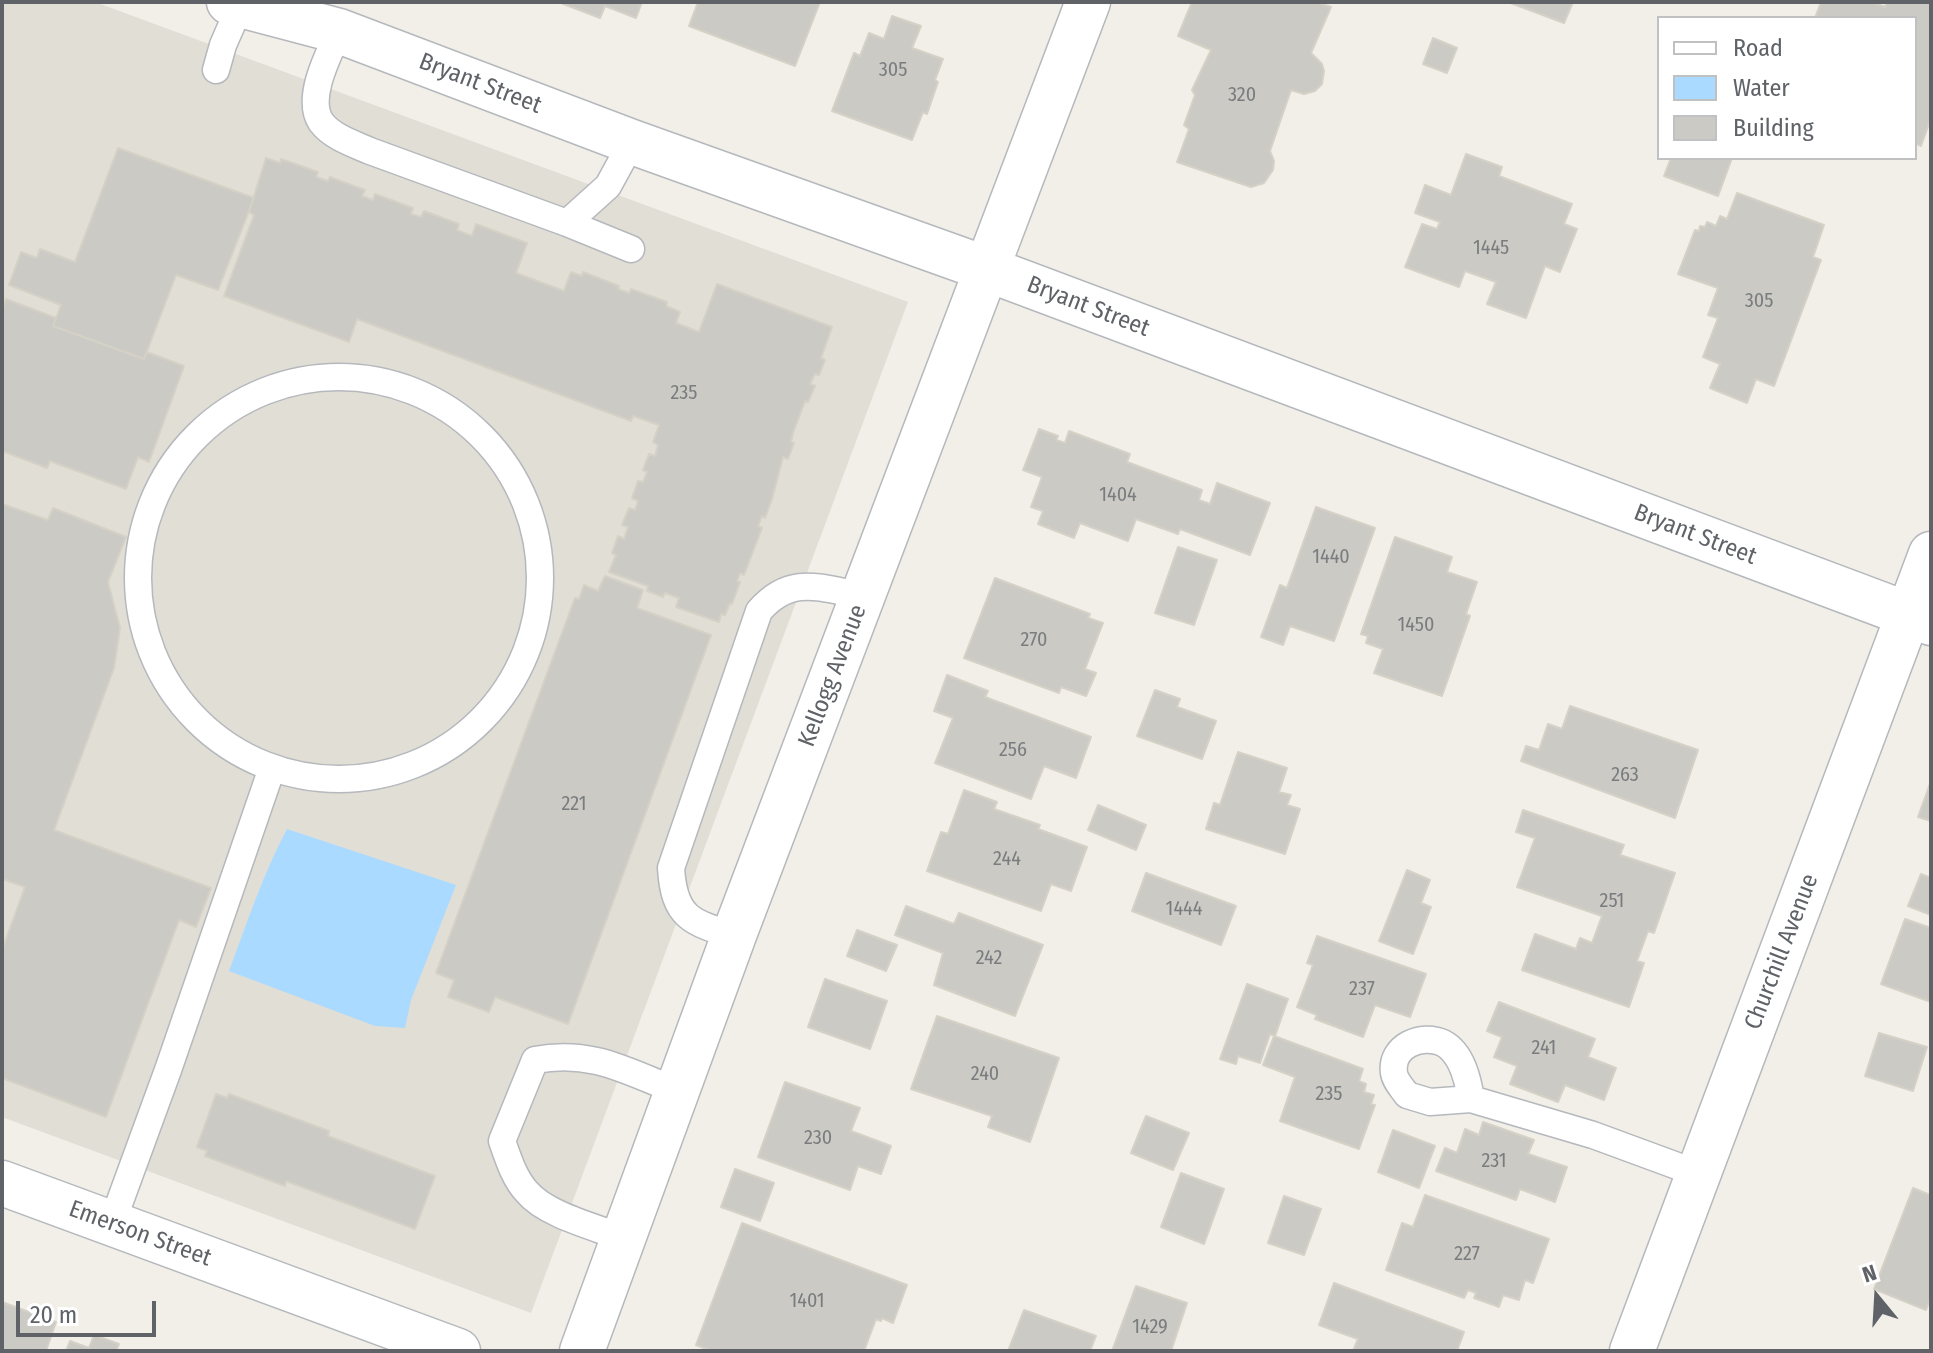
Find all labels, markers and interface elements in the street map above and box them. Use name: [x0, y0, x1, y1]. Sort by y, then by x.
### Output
legend: [1657, 16, 1917, 160]
text: Road: [1733, 34, 1783, 62]
street label: Bryant Street: [415, 47, 545, 121]
house number: 305: [879, 58, 907, 82]
text: Water: [1733, 74, 1790, 102]
house number: 320: [1228, 83, 1256, 107]
text: Building: [1733, 114, 1814, 142]
house number: 1445: [1473, 236, 1509, 260]
street label: Bryant Street: [1023, 270, 1153, 344]
house number: 305: [1745, 289, 1773, 313]
house number: 235: [671, 381, 697, 405]
house number: 1404: [1099, 483, 1137, 507]
street label: Bryant Street: [1630, 498, 1760, 572]
house number: 1440: [1312, 545, 1350, 569]
street label: Kellogg Avenue: [793, 601, 873, 751]
house number: 1450: [1398, 613, 1434, 637]
house number: 270: [1021, 628, 1047, 652]
house number: 256: [999, 738, 1027, 762]
house number: 263: [1611, 763, 1639, 787]
house number: 221: [562, 792, 586, 816]
house number: 244: [993, 847, 1021, 871]
street label: Churchill Avenue: [1739, 870, 1825, 1034]
house number: 251: [1600, 889, 1624, 913]
house number: 1444: [1166, 897, 1202, 921]
house number: 242: [976, 946, 1002, 970]
house number: 237: [1349, 977, 1375, 1001]
house number: 241: [1532, 1036, 1556, 1060]
house number: 240: [971, 1062, 999, 1086]
house number: 235: [1316, 1082, 1342, 1106]
house number: 230: [804, 1126, 832, 1150]
house number: 231: [1481, 1149, 1507, 1173]
street label: Emerson Street: [65, 1195, 215, 1273]
house number: 227: [1454, 1242, 1480, 1266]
north arrow: [1837, 1257, 1917, 1337]
text: N: [1859, 1259, 1880, 1289]
scale bar: [20, 1285, 160, 1335]
house number: 1401: [789, 1289, 825, 1313]
text: 20 m: [30, 1301, 77, 1329]
house number: 1429: [1132, 1315, 1168, 1339]

